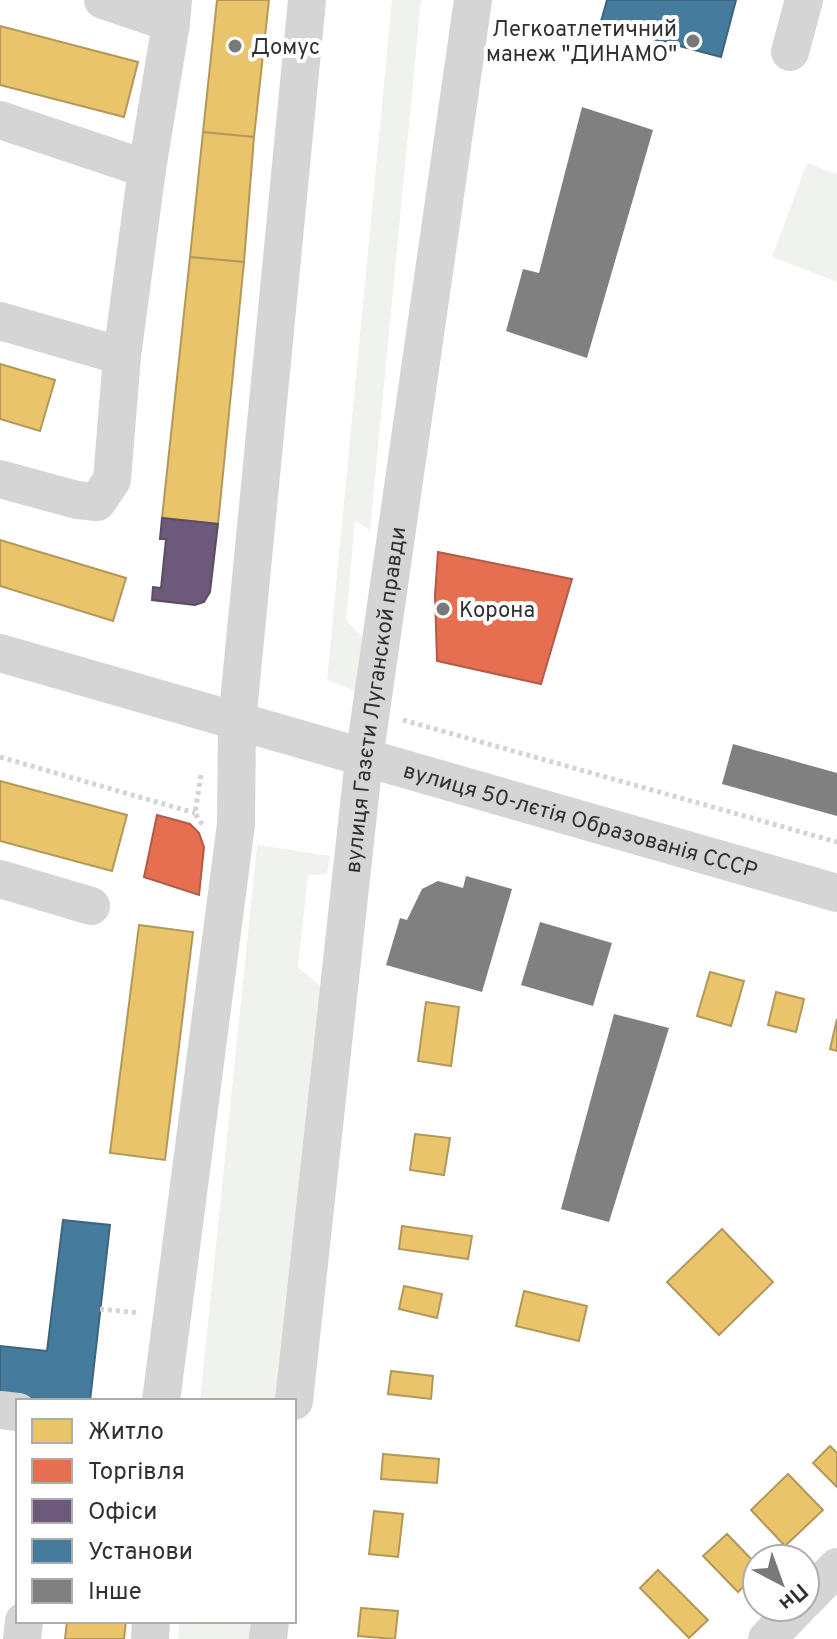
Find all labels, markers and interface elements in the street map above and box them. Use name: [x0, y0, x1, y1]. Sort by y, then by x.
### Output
place label: Легкоатлетичний манеж "ДИНАМО": [486, 17, 677, 69]
marker: Легкоатлетичний манеж "ДИНАМО": [684, 32, 702, 50]
place label: Домус: [251, 35, 320, 62]
marker: Домус: [226, 37, 244, 55]
street label: вулиця Газєти Луганской правди: [341, 525, 413, 875]
place label: Корона: [459, 598, 535, 625]
marker: Корона: [434, 600, 452, 618]
street label: вулиця 50-лєтія Образованія СССР: [400, 758, 760, 885]
legend: [16, 1399, 296, 1623]
text: Житло: [88, 1418, 164, 1448]
text: Торгівля: [88, 1458, 185, 1488]
text: Офіси: [88, 1498, 157, 1528]
text: Установи: [88, 1538, 193, 1568]
north arrow: [741, 1543, 821, 1623]
text: Пн: [772, 1576, 813, 1616]
text: Інше: [88, 1578, 142, 1608]

